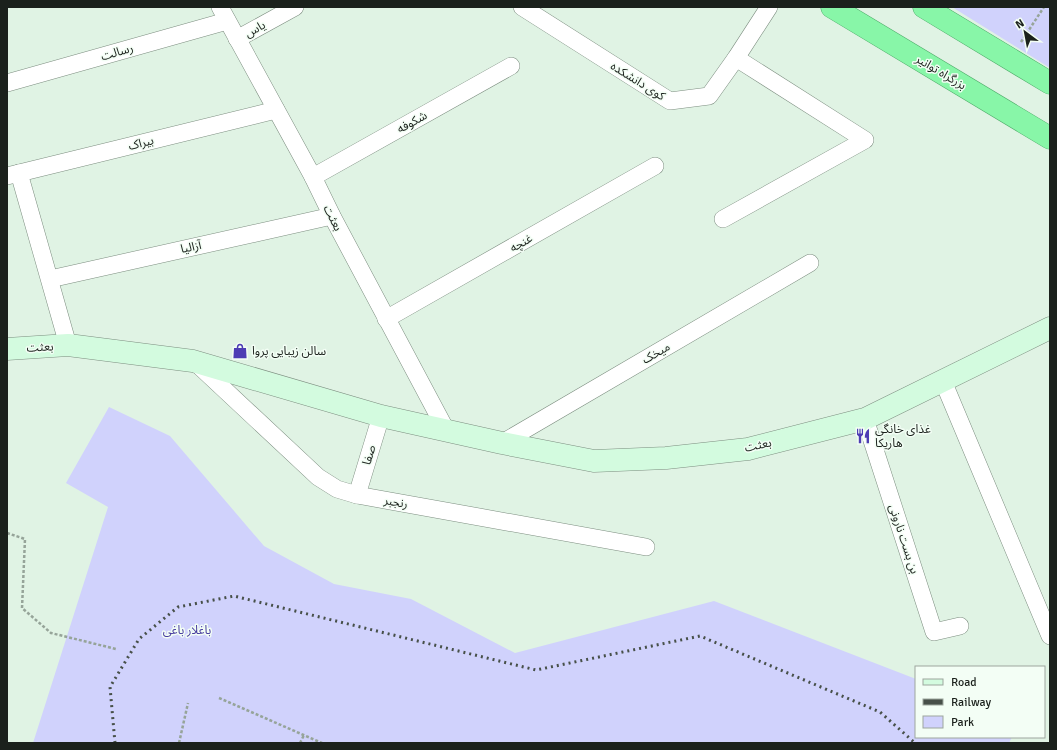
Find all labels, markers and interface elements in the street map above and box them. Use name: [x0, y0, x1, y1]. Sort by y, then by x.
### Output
north arrow: [1005, 12, 1045, 52]
text: N: [1013, 16, 1027, 31]
street label: یاس: [242, 18, 268, 41]
street label: رسالت: [99, 41, 135, 64]
street label: بزرگراه توانیر: [912, 51, 969, 93]
street label: کوی دانشکده: [608, 59, 669, 105]
street label: شکوفه: [394, 108, 430, 137]
street label: بیراک: [127, 133, 155, 154]
street label: بعثت: [320, 203, 345, 234]
street label: غنچه: [507, 231, 535, 256]
street label: آزالیا: [179, 238, 203, 257]
street label: بعثت: [26, 339, 54, 356]
street label: میخک: [639, 339, 673, 367]
shop icon: سالن زيبايى پروا: [231, 342, 249, 360]
place label: سالن زيبايى پروا: [252, 344, 326, 359]
place label: غذای خانگی هاریکا: [875, 422, 931, 451]
restaurant icon: غذای خانگی هاریکا: [854, 427, 872, 445]
street label: بعثت: [743, 435, 773, 456]
street label: صفا: [359, 443, 380, 467]
street label: رنجبر: [382, 493, 409, 512]
street label: بن بست نارونی: [885, 502, 922, 576]
park label: باغلار باغی: [163, 623, 211, 638]
legend: [915, 666, 1045, 738]
text: Road: [951, 675, 977, 690]
text: Railway: [951, 695, 991, 710]
text: Park: [951, 715, 974, 730]

